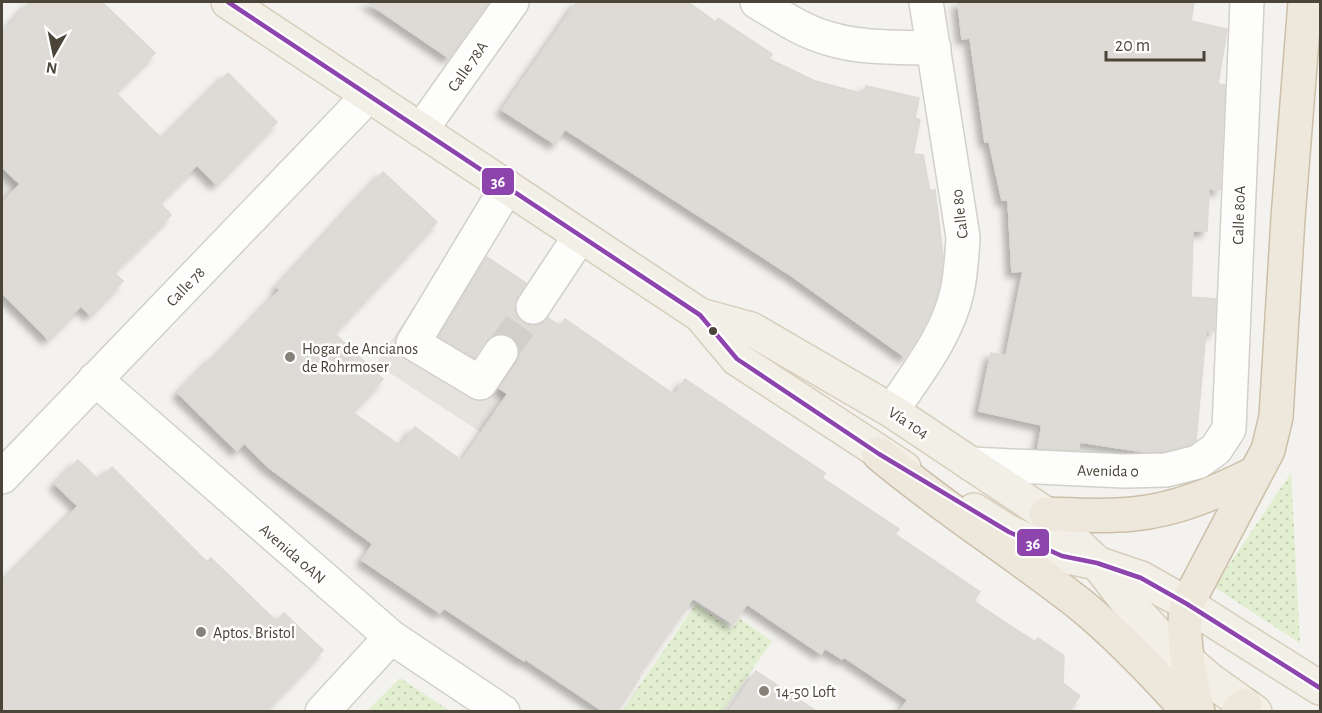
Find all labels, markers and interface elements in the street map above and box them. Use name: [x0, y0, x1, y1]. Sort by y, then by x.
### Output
north arrow: [24, 24, 84, 84]
scale bar: [1106, 24, 1204, 62]
text: 20 m: [1115, 37, 1150, 55]
street label: Calle 78A: [445, 39, 491, 95]
text: N: [45, 59, 59, 77]
line badge: 36: [481, 167, 515, 196]
text: 36: [491, 174, 506, 190]
street label: Calle 80A: [1230, 185, 1248, 245]
street label: Calle 80: [949, 188, 971, 240]
street label: Calle 78: [163, 264, 208, 309]
unlabelled marker: [707, 325, 719, 337]
place label: Hogar de Ancianos de Rohrmoser: [302, 341, 418, 375]
marker: Hogar de Ancianos de Rohrmoser: [283, 350, 297, 364]
street label: Vía 104: [885, 404, 932, 442]
street label: Avenida 0: [1077, 462, 1139, 480]
street label: Avenida 0AN: [256, 521, 329, 587]
line badge: 36: [1016, 528, 1050, 557]
text: 36: [1026, 536, 1041, 552]
marker: Aptos. Bristol: [194, 625, 208, 639]
place label: Aptos. Bristol: [213, 625, 295, 641]
marker: 14-50 Loft: [757, 684, 771, 698]
place label: 14-50 Loft: [776, 684, 836, 700]

